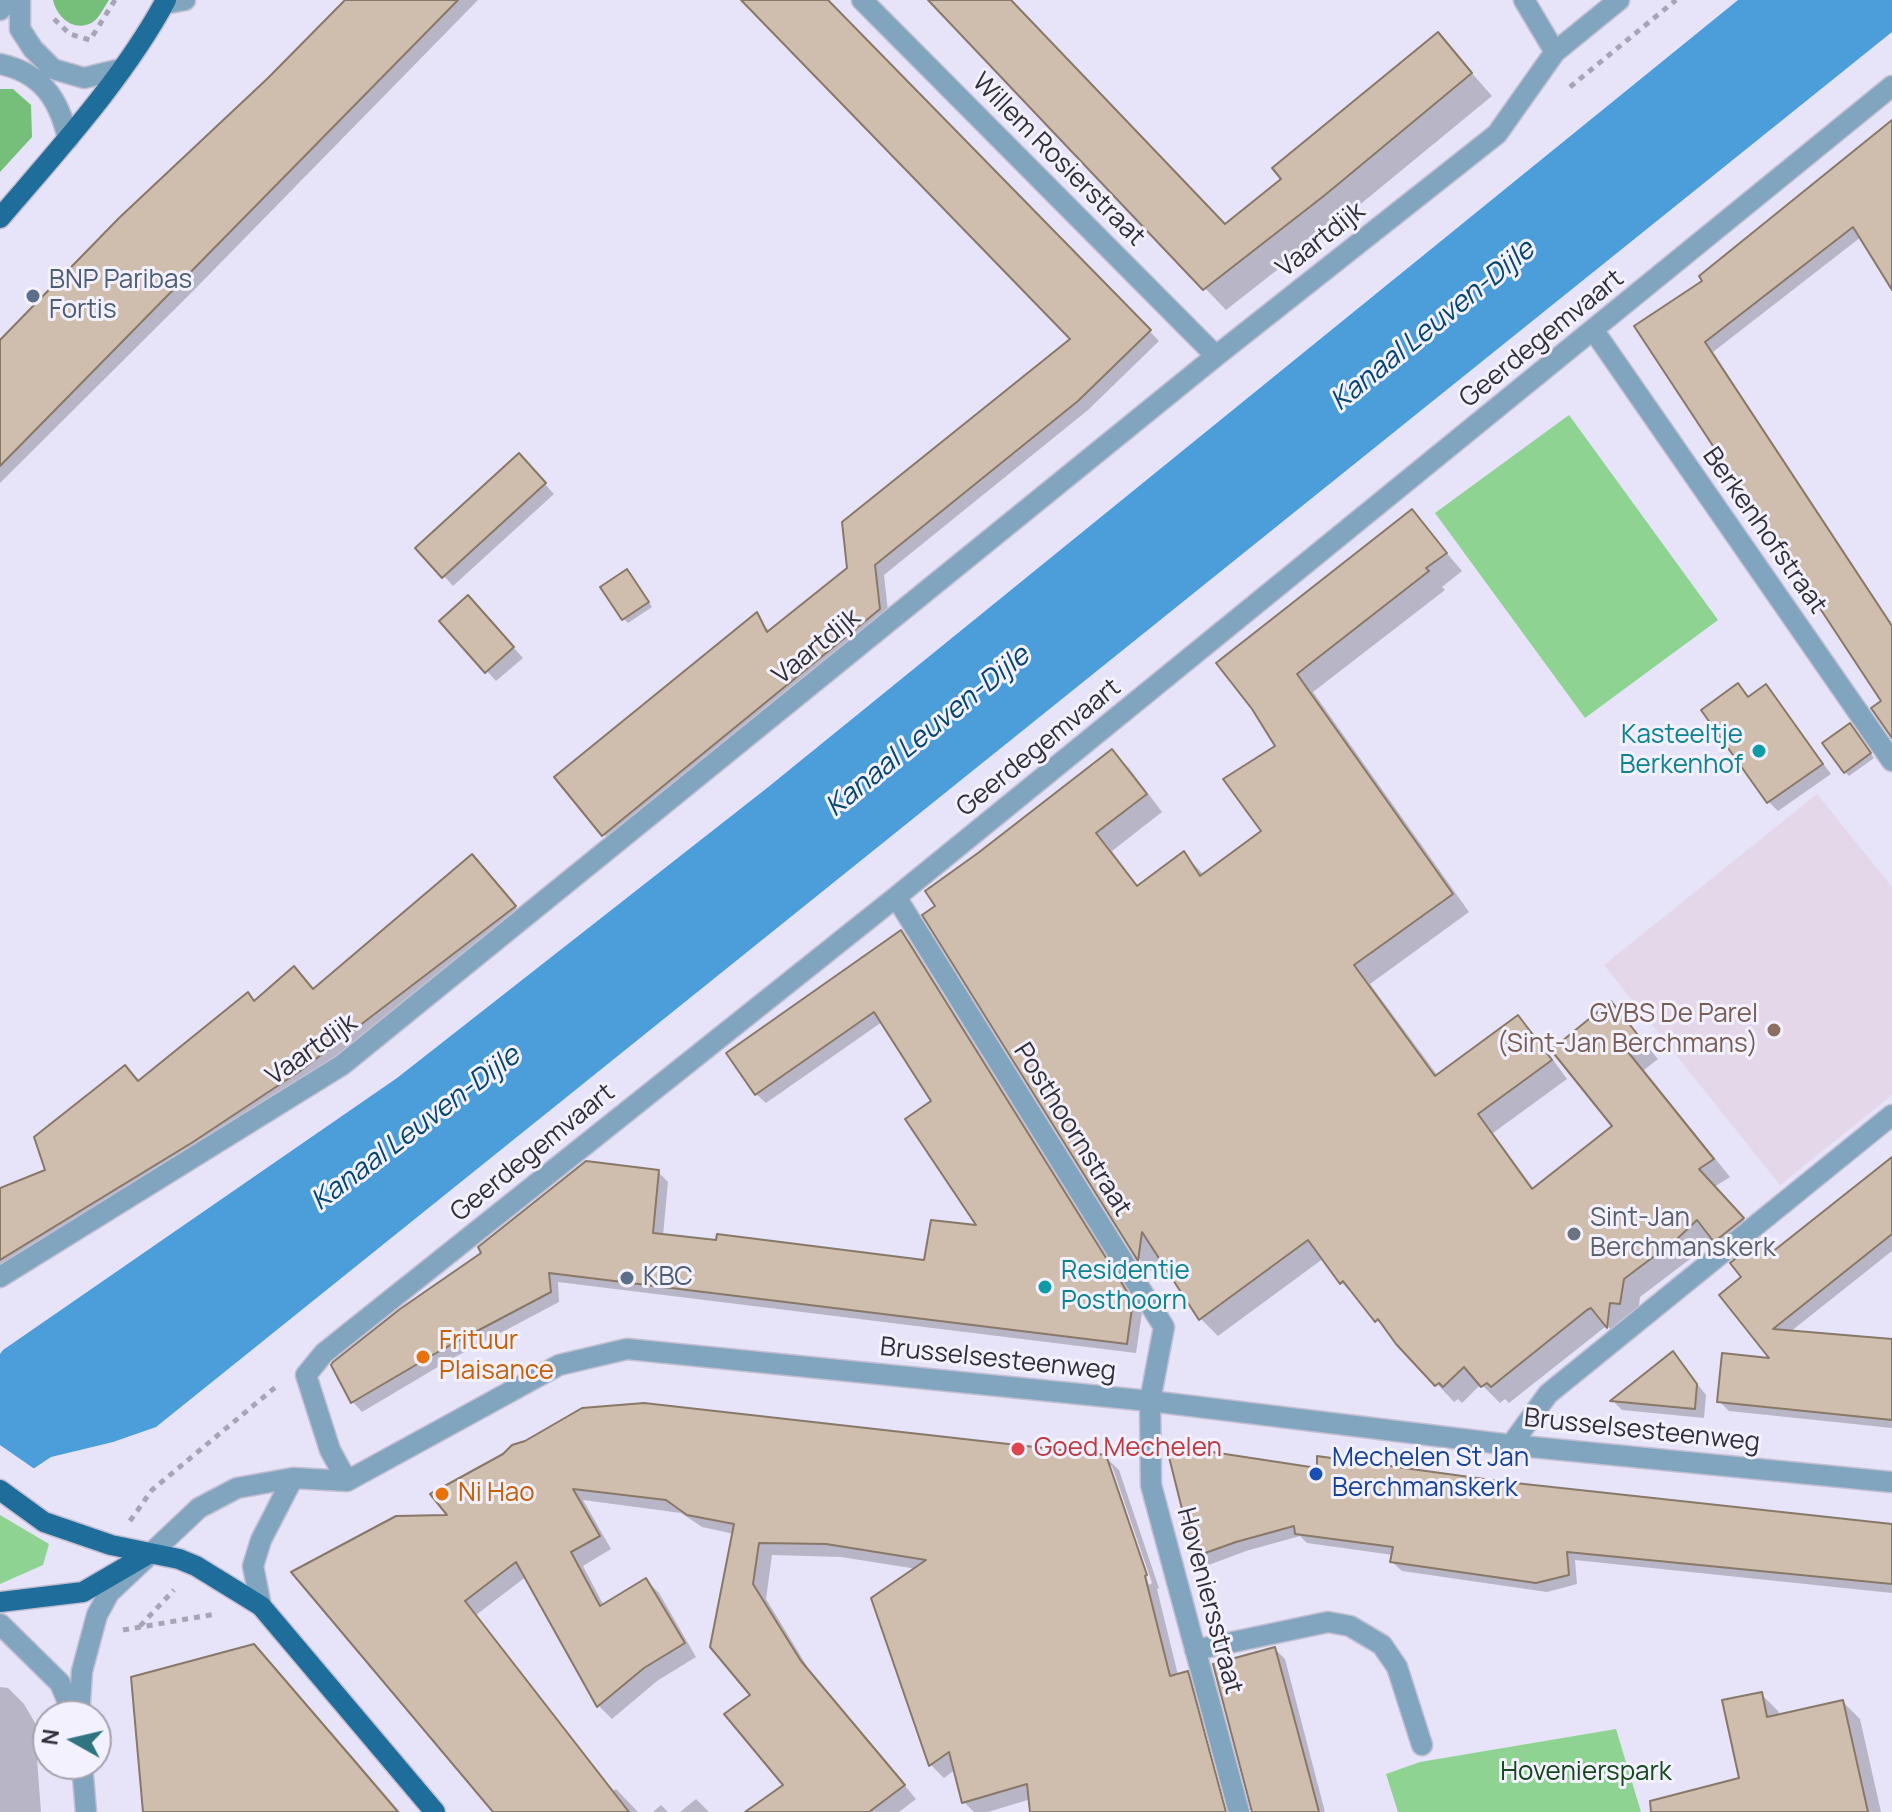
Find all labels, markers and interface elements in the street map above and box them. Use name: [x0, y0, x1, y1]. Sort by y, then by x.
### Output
street label: Willem Rosierstraat: [965, 67, 1151, 253]
street label: Vaartdijk: [1271, 196, 1371, 284]
water label: Kanaal Leuven-Dijle: [1324, 233, 1542, 419]
street label: Geerdegemvaart: [1454, 263, 1630, 415]
place label: BNP Paribas Fortis: [49, 265, 192, 326]
marker: BNP Paribas Fortis: [24, 287, 42, 305]
street label: Berkenhofstraat: [1695, 442, 1833, 620]
street label: Vaartdijk: [767, 602, 867, 692]
water label: Kanaal Leuven-Dijle: [819, 639, 1037, 825]
street label: Geerdegemvaart: [951, 672, 1127, 824]
place label: Kasteeltje Berkenhof: [1620, 720, 1743, 782]
marker: Kasteeltje Berkenhof: [1750, 742, 1768, 760]
place label: GVBS De Parel (Sint-Jan Berchmans): [1497, 999, 1758, 1060]
street label: Vaartdijk: [261, 1008, 363, 1092]
marker: GVBS De Parel (Sint-Jan Berchmans): [1765, 1021, 1783, 1039]
street label: Posthoornstraat: [1006, 1038, 1138, 1222]
water label: Kanaal Leuven-Dijle: [305, 1040, 527, 1218]
street label: Geerdegemvaart: [445, 1077, 621, 1229]
place label: Sint-Jan Berchmanskerk: [1590, 1203, 1776, 1264]
marker: Sint-Jan Berchmanskerk: [1565, 1225, 1583, 1243]
place label: Residentie Posthoorn: [1061, 1256, 1190, 1318]
place label: KBC: [643, 1262, 693, 1294]
marker: KBC: [618, 1269, 636, 1287]
marker: Residentie Posthoorn: [1036, 1278, 1054, 1296]
place label: Frituur Plaisance: [439, 1326, 554, 1388]
street label: Brusselsesteenweg: [878, 1332, 1118, 1388]
marker: Frituur Plaisance: [414, 1348, 432, 1366]
street label: Brusselsesteenweg: [1522, 1403, 1762, 1459]
place label: Goed Mechelen: [1034, 1433, 1222, 1465]
marker: Goed Mechelen: [1009, 1440, 1027, 1458]
place label: Mechelen St Jan Berchmanskerk: [1332, 1443, 1529, 1504]
marker: Mechelen St Jan Berchmanskerk: [1307, 1465, 1325, 1483]
place label: Ni Hao: [458, 1478, 535, 1510]
marker: Ni Hao: [433, 1485, 451, 1503]
street label: Hoveniersstraat: [1169, 1504, 1249, 1698]
north arrow: [32, 1700, 112, 1780]
text: N: [34, 1727, 66, 1747]
park label: Hovenierspark: [1500, 1757, 1672, 1789]

